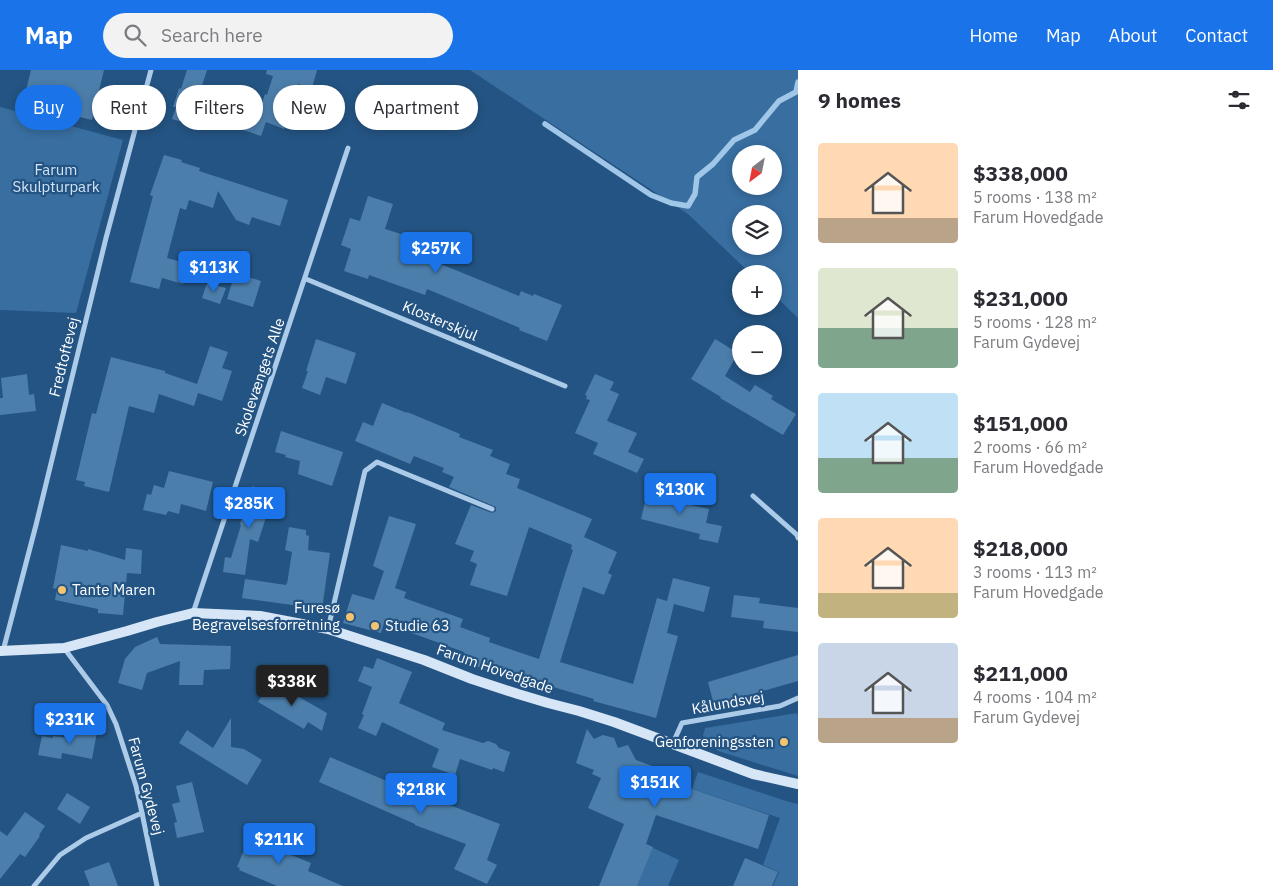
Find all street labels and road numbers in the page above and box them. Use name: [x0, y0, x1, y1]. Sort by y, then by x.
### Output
street label: Klosterskjul: [400, 296, 481, 345]
street label: Fredtoftevej: [44, 315, 83, 399]
street label: Skolevængets Alle: [230, 315, 289, 438]
street label: Farum Hovedgade: [434, 640, 556, 697]
street label: Kålundsvej: [690, 687, 766, 718]
street label: Farum Gydevej: [124, 735, 169, 837]

